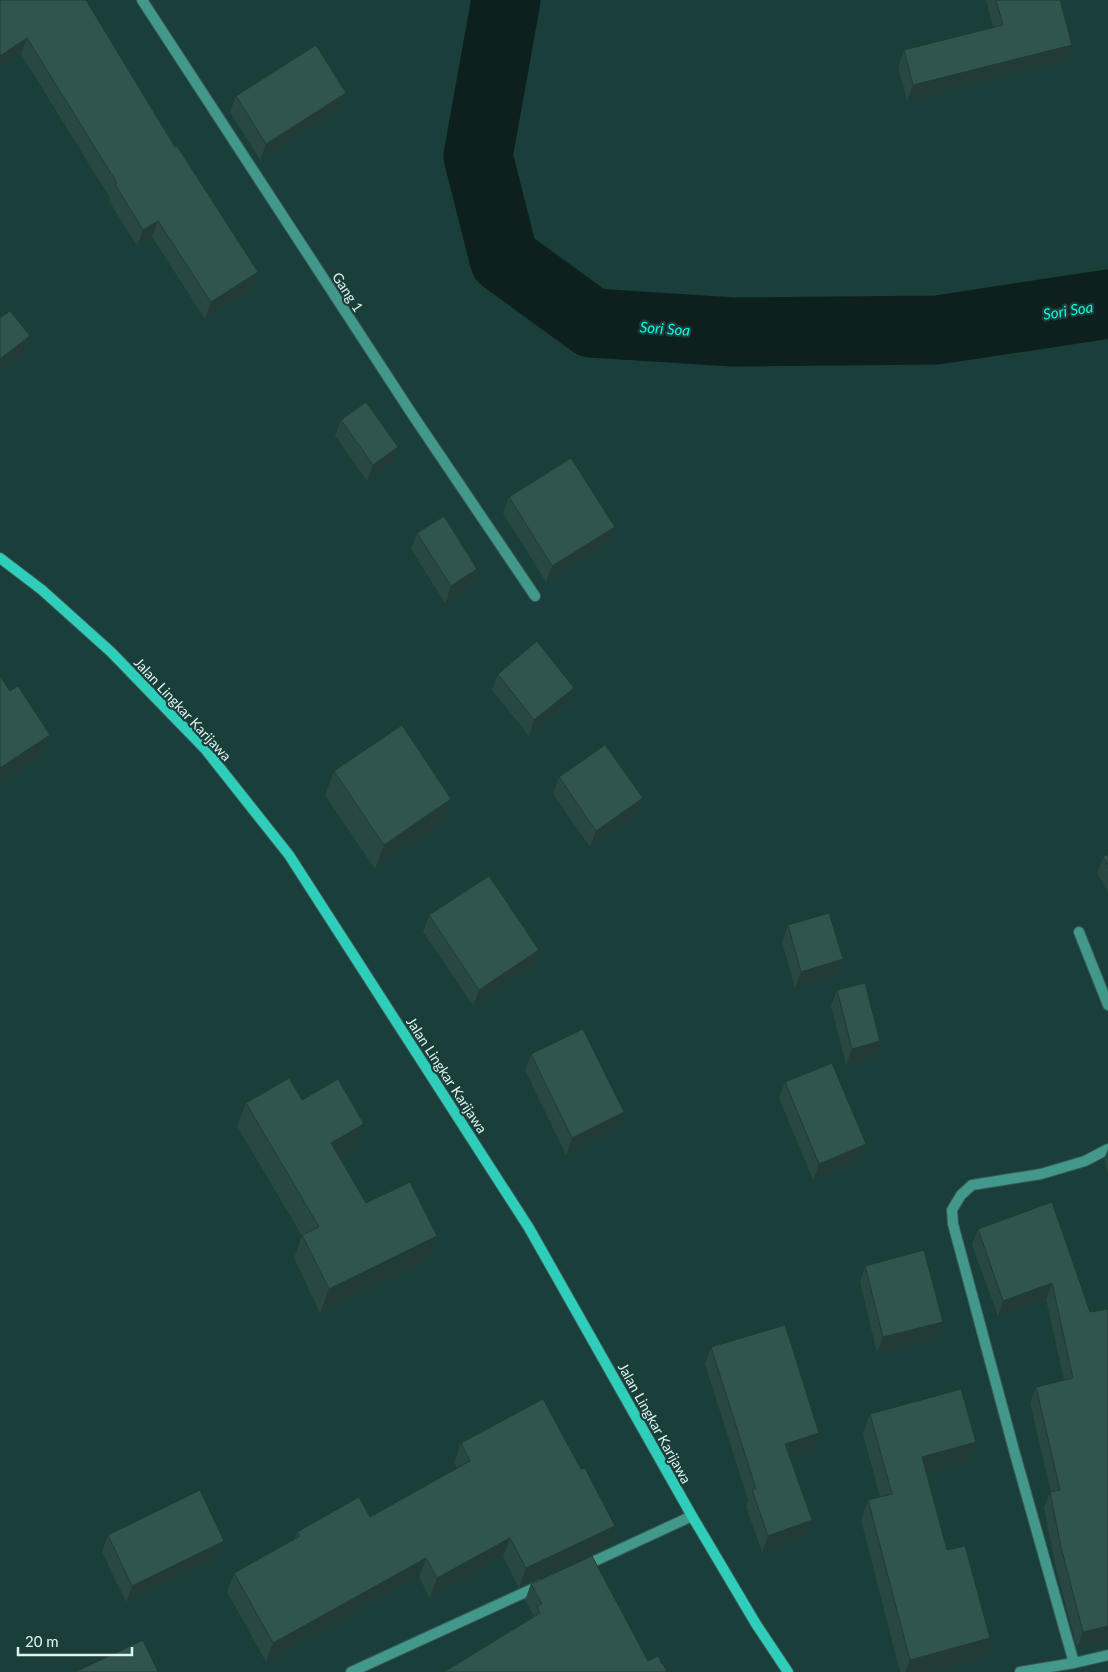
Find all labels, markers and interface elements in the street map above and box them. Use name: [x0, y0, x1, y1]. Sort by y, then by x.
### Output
street label: Gang 1: [329, 269, 367, 315]
water label: Sori Soa: [1042, 297, 1095, 323]
water label: Sori Soa: [639, 317, 691, 339]
street label: Jalan Lingkar Karijawa: [131, 654, 235, 764]
street label: Jalan Lingkar Karijawa: [403, 1014, 491, 1136]
street label: Jalan Lingkar Karijawa: [615, 1360, 695, 1486]
scale bar: [18, 1624, 131, 1656]
text: 20 m: [25, 1632, 59, 1650]

